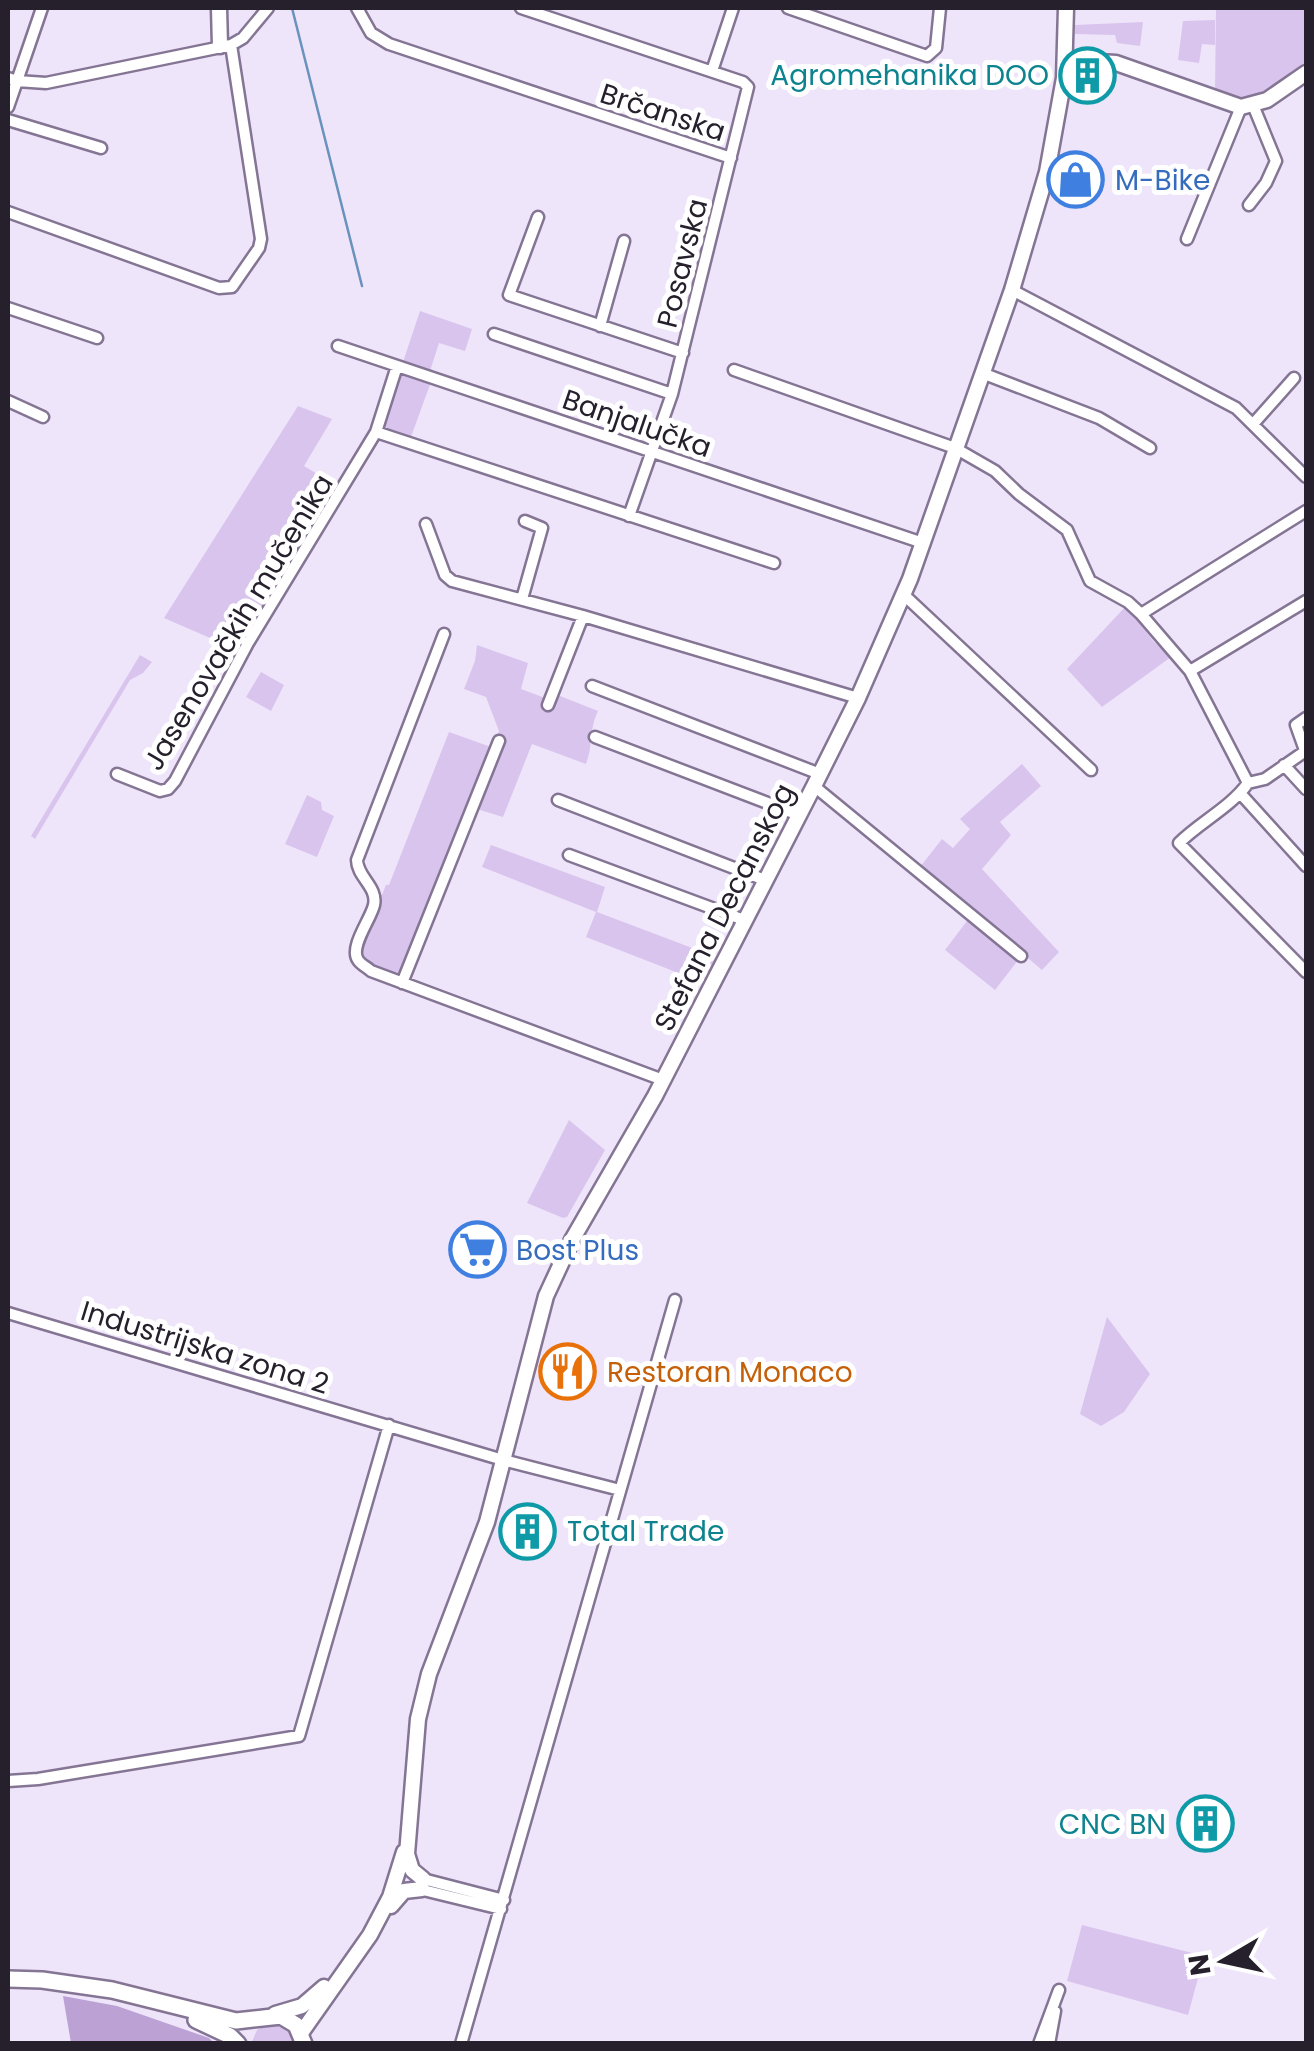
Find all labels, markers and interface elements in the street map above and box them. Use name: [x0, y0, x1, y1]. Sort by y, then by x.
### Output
building icon: Agromehanika DOO: [1058, 45, 1118, 105]
place label: Agromehanika DOO: [770, 56, 1049, 95]
street label: Brčanska: [595, 74, 730, 151]
shop icon: M-Bike: [1046, 150, 1106, 210]
place label: M-Bike: [1115, 161, 1210, 200]
street label: Posavska: [648, 195, 717, 332]
street label: Banjalučka: [557, 380, 716, 467]
street label: Jasenovačkih mučenika: [134, 467, 342, 778]
street label: Stefana Decanskog: [645, 777, 804, 1038]
supermarket icon: Bost Plus: [447, 1220, 507, 1280]
place label: Bost Plus: [516, 1231, 639, 1270]
street label: Industrijska zona 2: [76, 1291, 334, 1404]
restaurant icon: Restoran Monaco: [538, 1342, 598, 1402]
place label: Restoran Monaco: [607, 1353, 853, 1392]
building icon: Total Trade: [498, 1501, 558, 1561]
place label: Total Trade: [567, 1512, 724, 1551]
building icon: CNC BN: [1175, 1794, 1235, 1854]
place label: CNC BN: [1059, 1805, 1166, 1844]
north arrow: [1174, 1911, 1274, 2011]
text: N: [1179, 1951, 1221, 1978]

